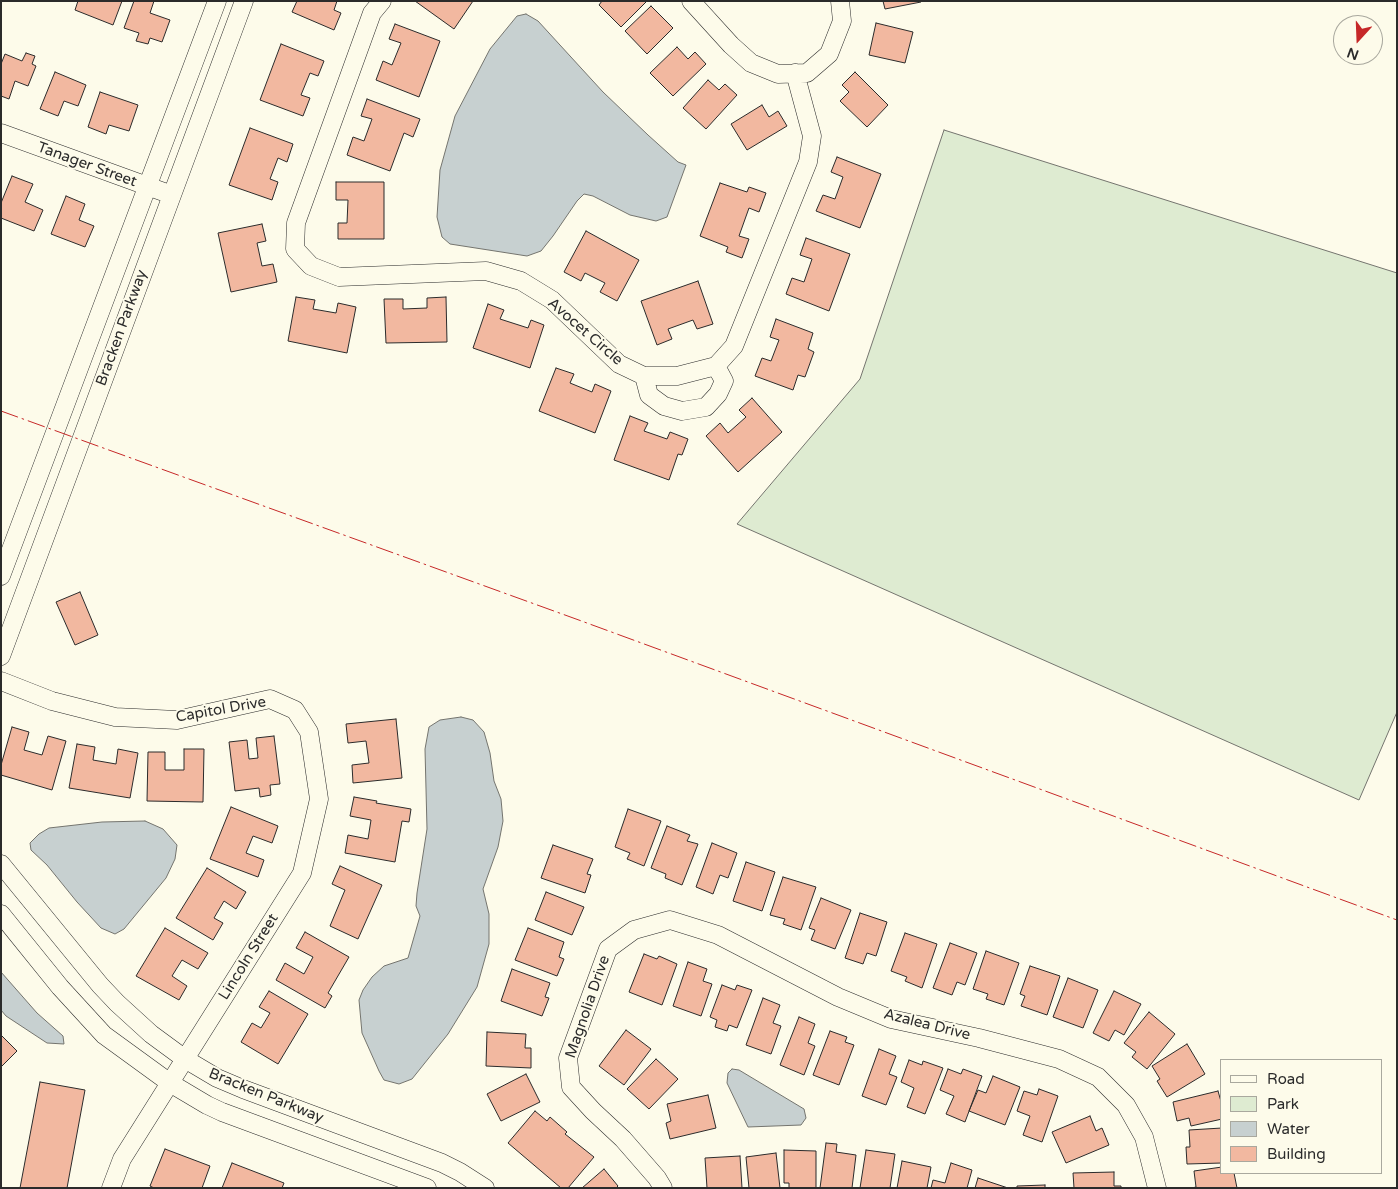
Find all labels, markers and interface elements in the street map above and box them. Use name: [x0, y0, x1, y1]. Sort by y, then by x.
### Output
north arrow: [1333, 15, 1383, 65]
text: N: [1345, 44, 1361, 64]
street label: Tanager Street: [35, 139, 139, 191]
street label: Bracken Parkway: [93, 268, 151, 388]
street label: Avocet Circle: [544, 295, 626, 369]
street label: Capitol Drive: [174, 693, 268, 727]
street label: Lincoln Street: [215, 911, 283, 1003]
street label: Magnolia Drive: [562, 953, 614, 1061]
street label: Azalea Drive: [882, 1006, 972, 1044]
legend: [1220, 1059, 1383, 1174]
street label: Bracken Parkway: [206, 1065, 326, 1127]
text: Road: [1267, 1070, 1305, 1088]
text: Park: [1267, 1095, 1299, 1113]
text: Water: [1267, 1120, 1310, 1138]
text: Building: [1267, 1145, 1326, 1163]

